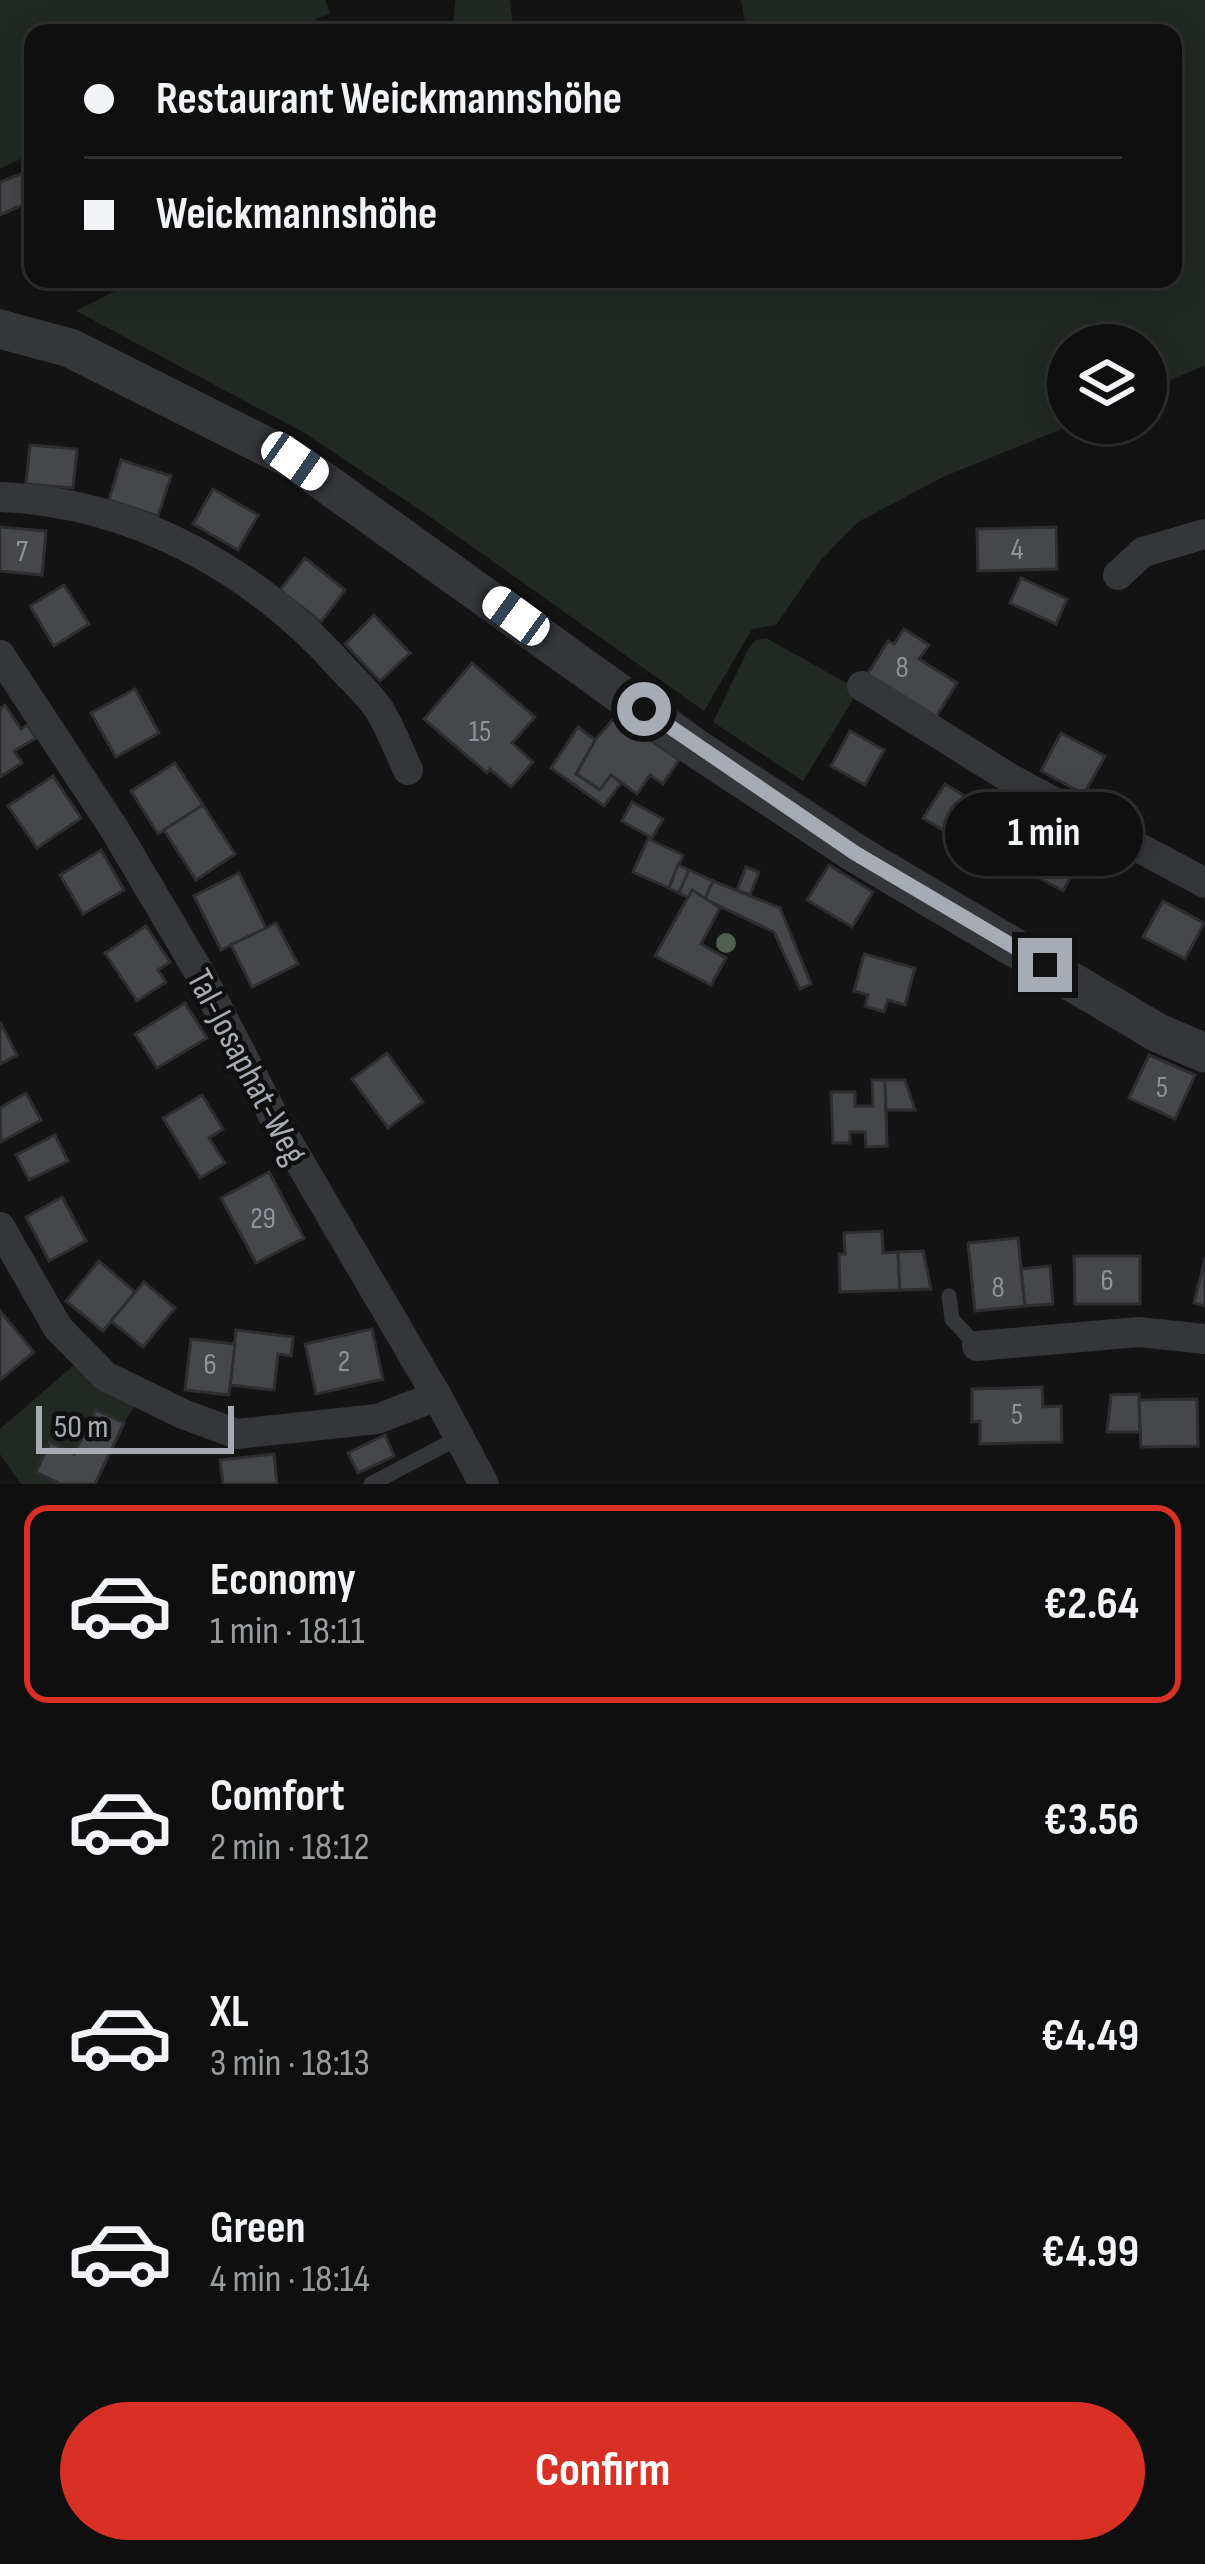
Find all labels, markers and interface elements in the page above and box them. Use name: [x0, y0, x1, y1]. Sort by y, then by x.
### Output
text: Restaurant Weickmannshöhe: [156, 72, 622, 127]
text: Weickmannshöhe: [156, 187, 437, 242]
map controls: [1047, 324, 1167, 444]
button: layers: [1047, 324, 1167, 444]
car: [255, 426, 335, 496]
house number: 4: [1011, 532, 1023, 568]
house number: 7: [16, 534, 28, 570]
car: [476, 580, 556, 652]
house number: 8: [895, 650, 909, 686]
route start: [617, 682, 671, 736]
house number: 15: [469, 714, 491, 750]
callout: 1 min: [946, 791, 1144, 875]
text: 1 min: [1008, 810, 1080, 857]
route end: [1018, 938, 1072, 992]
street label: Tal-Josaphat-Weg: [176, 962, 315, 1172]
house number: 5: [1156, 1070, 1168, 1106]
house number: 29: [250, 1201, 276, 1237]
house number: 6: [1100, 1263, 1114, 1299]
house number: 8: [991, 1270, 1005, 1306]
house number: 2: [338, 1344, 350, 1380]
house number: 6: [203, 1347, 217, 1383]
house number: 5: [1011, 1397, 1023, 1433]
scale bar: [36, 1400, 234, 1453]
text: 50 m: [54, 1407, 108, 1447]
icon: car: [66, 1550, 174, 1658]
text: Economy: [210, 1553, 356, 1608]
text: €2.64: [1044, 1577, 1139, 1632]
text: 1 min · 18:11: [210, 1608, 364, 1655]
icon: car: [66, 1766, 174, 1874]
text: Comfort: [210, 1769, 345, 1824]
text: €3.56: [1044, 1793, 1139, 1848]
text: 2 min · 18:12: [210, 1824, 370, 1871]
icon: car: [66, 1982, 174, 2090]
text: XL: [210, 1985, 249, 2040]
text: €4.49: [1041, 2009, 1139, 2064]
text: 3 min · 18:13: [210, 2040, 370, 2087]
icon: car: [66, 2198, 174, 2306]
text: Green: [210, 2201, 306, 2256]
text: €4.99: [1041, 2225, 1139, 2280]
text: 4 min · 18:14: [210, 2256, 370, 2303]
button: Confirm: [60, 2402, 1145, 2540]

